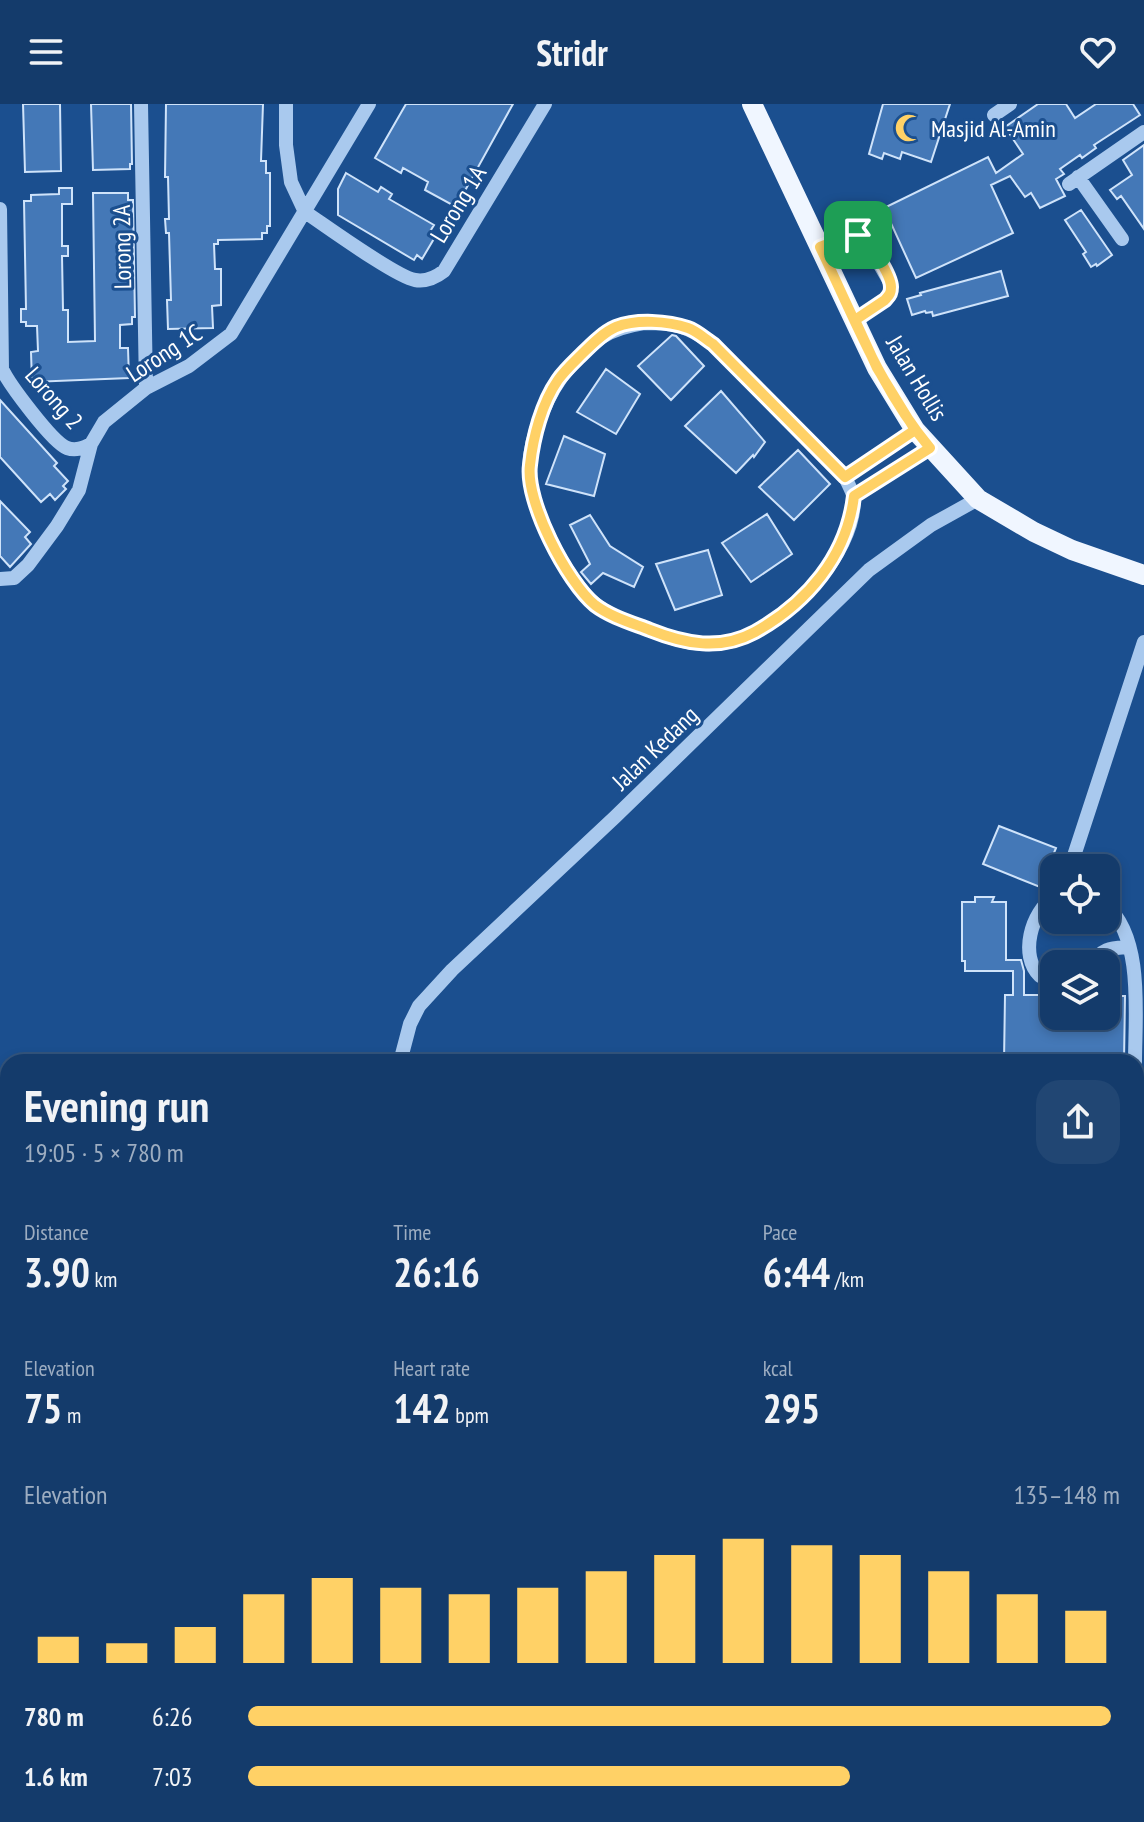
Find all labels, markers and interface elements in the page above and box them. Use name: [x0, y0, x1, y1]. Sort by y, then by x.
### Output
text: Stridr: [536, 29, 608, 76]
icon: menu: [24, 30, 68, 74]
icon: heart: [1076, 30, 1120, 74]
mosque icon: Masjid Al-Amin: [894, 113, 924, 143]
place label: Masjid Al-Amin: [931, 113, 1056, 144]
street label: Lorong 1A: [423, 159, 493, 248]
pin: [824, 201, 892, 269]
street label: Lorong 2A: [106, 204, 138, 289]
icon: arrive: [836, 213, 880, 257]
street label: Lorong 1C: [120, 317, 208, 389]
street label: Jalan Hollis: [879, 329, 954, 426]
street label: Lorong 2: [18, 360, 90, 436]
street label: Jalan Kedang: [605, 699, 705, 797]
map controls: [1040, 854, 1120, 1030]
button: locate: [1040, 854, 1120, 934]
button: layers: [1040, 950, 1120, 1030]
text: Evening run: [24, 1077, 209, 1134]
button: share: [1036, 1080, 1120, 1164]
text: 19:05 · 5 × 780 m: [24, 1136, 184, 1169]
text: Distance: [24, 1218, 89, 1246]
text: Time: [393, 1218, 431, 1246]
text: Pace: [763, 1218, 797, 1246]
text: 3.90: [24, 1246, 90, 1298]
text: 26:16: [393, 1246, 480, 1298]
text: 6:44: [763, 1246, 830, 1298]
text: km: [90, 1265, 117, 1293]
text: /km: [830, 1265, 864, 1293]
text: Elevation: [24, 1354, 95, 1382]
text: Heart rate: [393, 1354, 470, 1382]
text: kcal: [763, 1354, 793, 1382]
text: 75: [24, 1382, 62, 1434]
text: 142: [393, 1382, 451, 1434]
text: 295: [763, 1382, 820, 1434]
text: m: [62, 1401, 81, 1429]
text: bpm: [451, 1401, 489, 1429]
text: Elevation: [24, 1478, 107, 1511]
text: 135–148 m: [1014, 1478, 1120, 1511]
text: 780 m: [24, 1700, 84, 1733]
text: 6:26: [152, 1700, 192, 1733]
text: 1.6 km: [24, 1760, 88, 1793]
text: 7:03: [152, 1760, 192, 1793]

